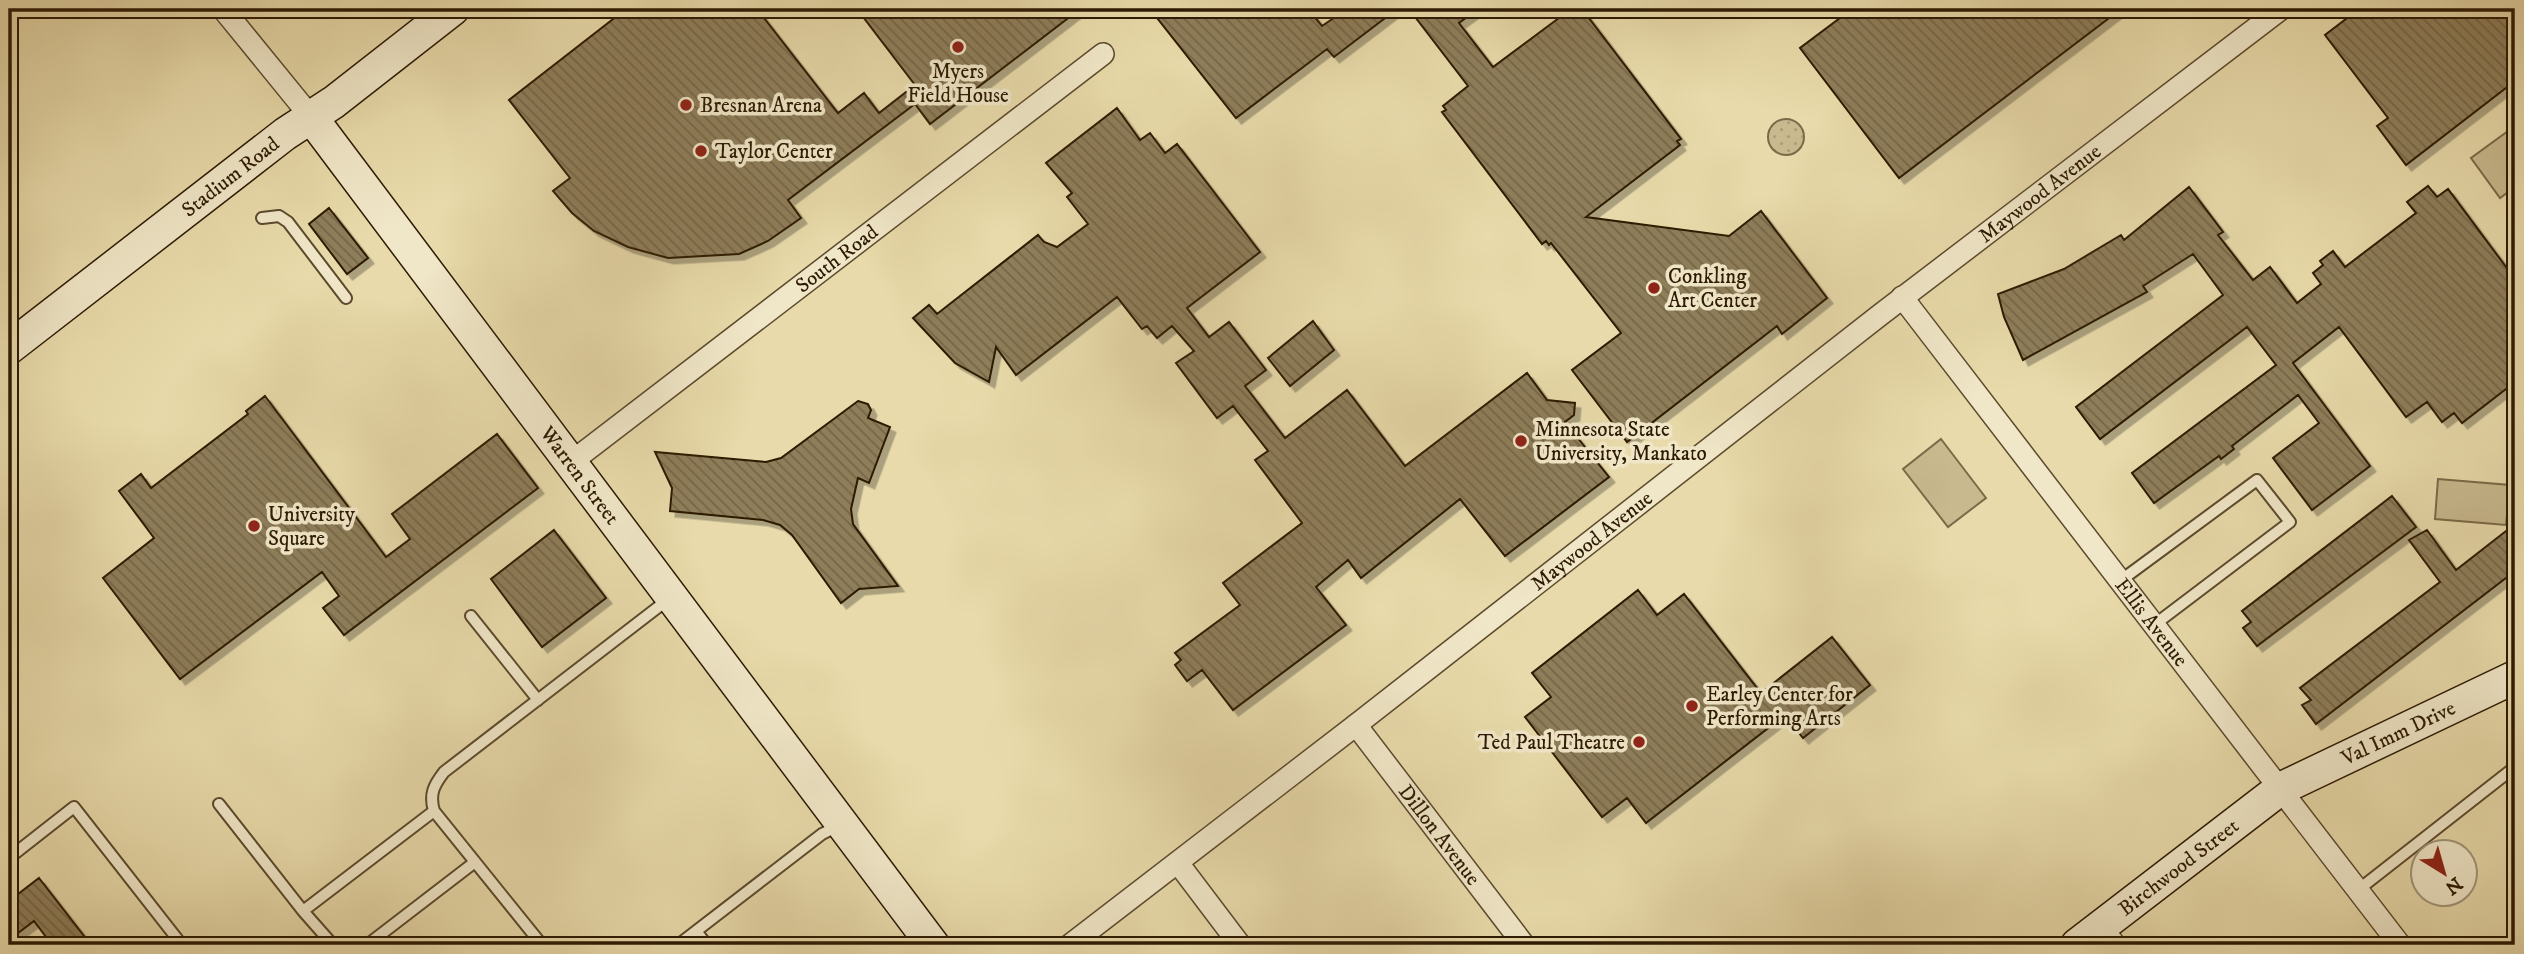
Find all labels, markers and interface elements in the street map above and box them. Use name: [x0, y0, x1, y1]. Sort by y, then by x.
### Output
marker: Myers Field House: [950, 39, 966, 55]
place label: Myers Field House: [907, 59, 1009, 109]
place label: Bresnan Arena: [700, 93, 822, 119]
marker: Bresnan Arena: [678, 97, 694, 113]
street label: Stadium Road: [177, 131, 285, 223]
place label: Taylor Center: [715, 139, 833, 165]
street label: Maywood Avenue: [1974, 139, 2107, 249]
marker: Taylor Center: [693, 143, 709, 159]
street label: South Road: [791, 219, 884, 299]
place label: Conkling Art Center: [1668, 264, 1757, 314]
marker: Conkling Art Center: [1646, 280, 1662, 296]
place label: Minnesota State University, Mankato: [1535, 417, 1707, 467]
street label: Warren Street: [533, 421, 625, 530]
marker: Minnesota State University, Mankato: [1513, 433, 1529, 449]
street label: Maywood Avenue: [1526, 486, 1659, 597]
place label: University Square: [268, 502, 356, 552]
marker: University Square: [246, 518, 262, 534]
street label: Ellis Avenue: [2109, 573, 2194, 672]
place label: Earley Center for Performing Arts: [1706, 682, 1853, 732]
street label: Val Imm Drive: [2337, 695, 2460, 772]
marker: Earley Center for Performing Arts: [1684, 698, 1700, 714]
place label: Ted Paul Theatre: [1478, 730, 1625, 756]
marker: Ted Paul Theatre: [1631, 734, 1647, 750]
street label: Dillon Avenue: [1392, 780, 1486, 891]
street label: Birchwood Street: [2114, 813, 2245, 922]
north arrow: [2408, 838, 2478, 908]
text: N: [2440, 871, 2466, 899]

